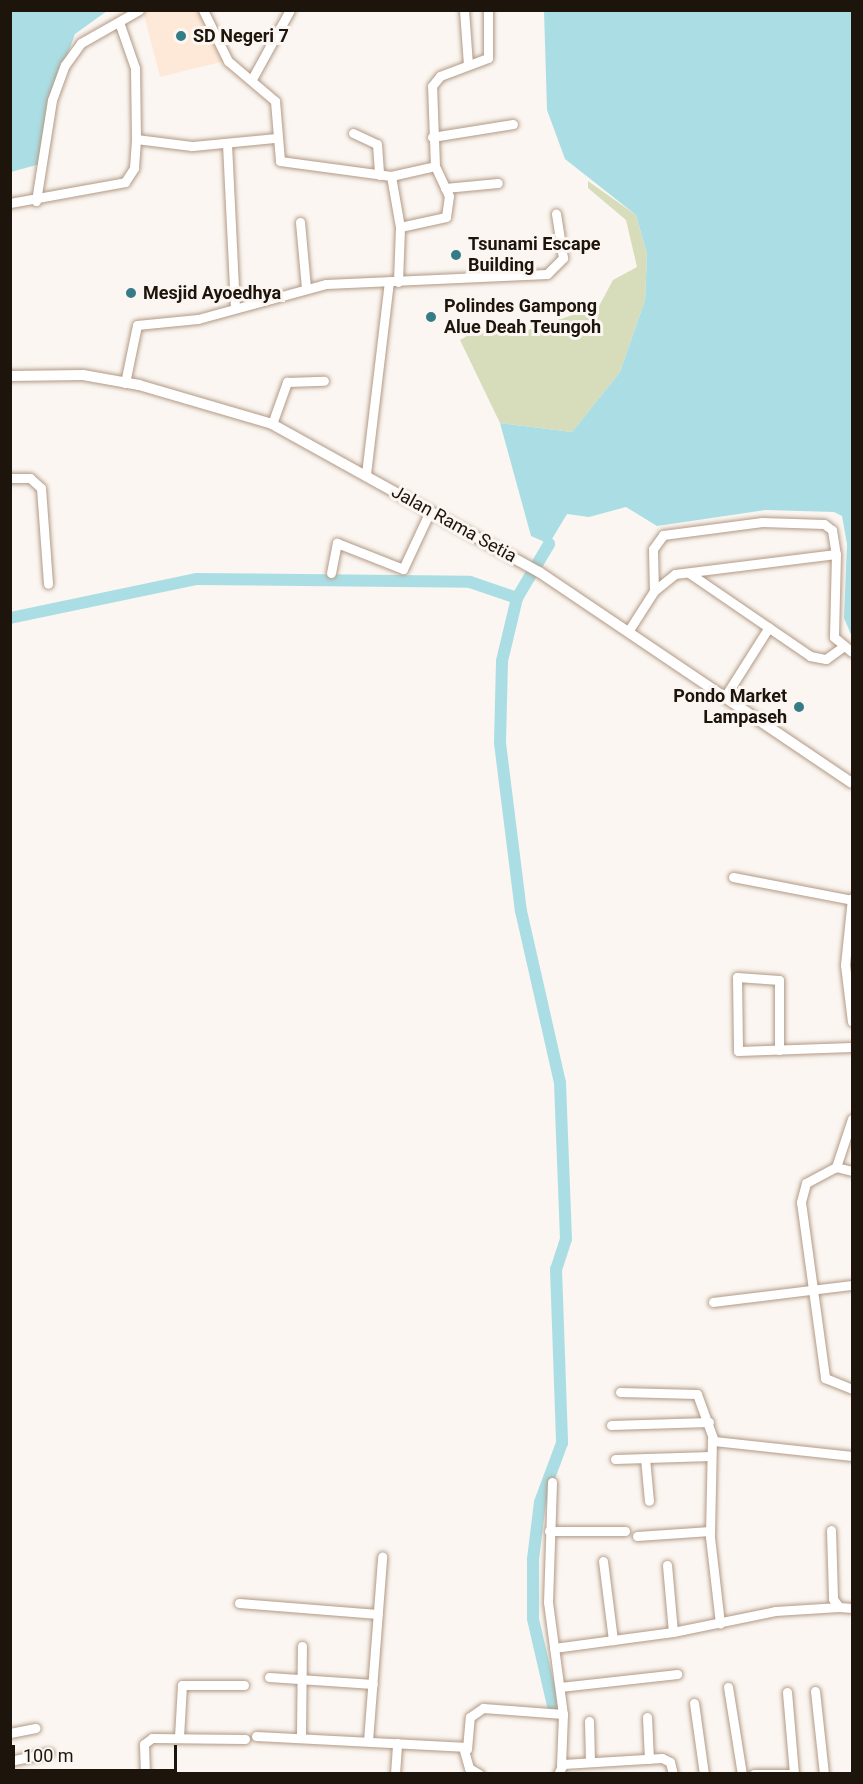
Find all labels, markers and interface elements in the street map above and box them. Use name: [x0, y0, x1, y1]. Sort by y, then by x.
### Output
place label: SD Negeri 7: [193, 25, 289, 47]
marker: SD Negeri 7: [174, 29, 188, 43]
place label: Tsunami Escape Building: [468, 234, 600, 276]
marker: Tsunami Escape Building: [449, 248, 463, 262]
place label: Mesjid Ayoedhya: [143, 282, 281, 304]
marker: Mesjid Ayoedhya: [124, 286, 138, 300]
place label: Polindes Gampong Alue Deah Teungoh: [444, 296, 601, 338]
marker: Polindes Gampong Alue Deah Teungoh: [422, 308, 440, 326]
street label: Jalan Rama Setia: [388, 481, 520, 567]
place label: Pondo Market Lampaseh: [673, 686, 787, 728]
marker: Pondo Market Lampaseh: [792, 700, 806, 714]
scale bar: [15, 1733, 180, 1771]
text: 100 m: [23, 1745, 74, 1766]

